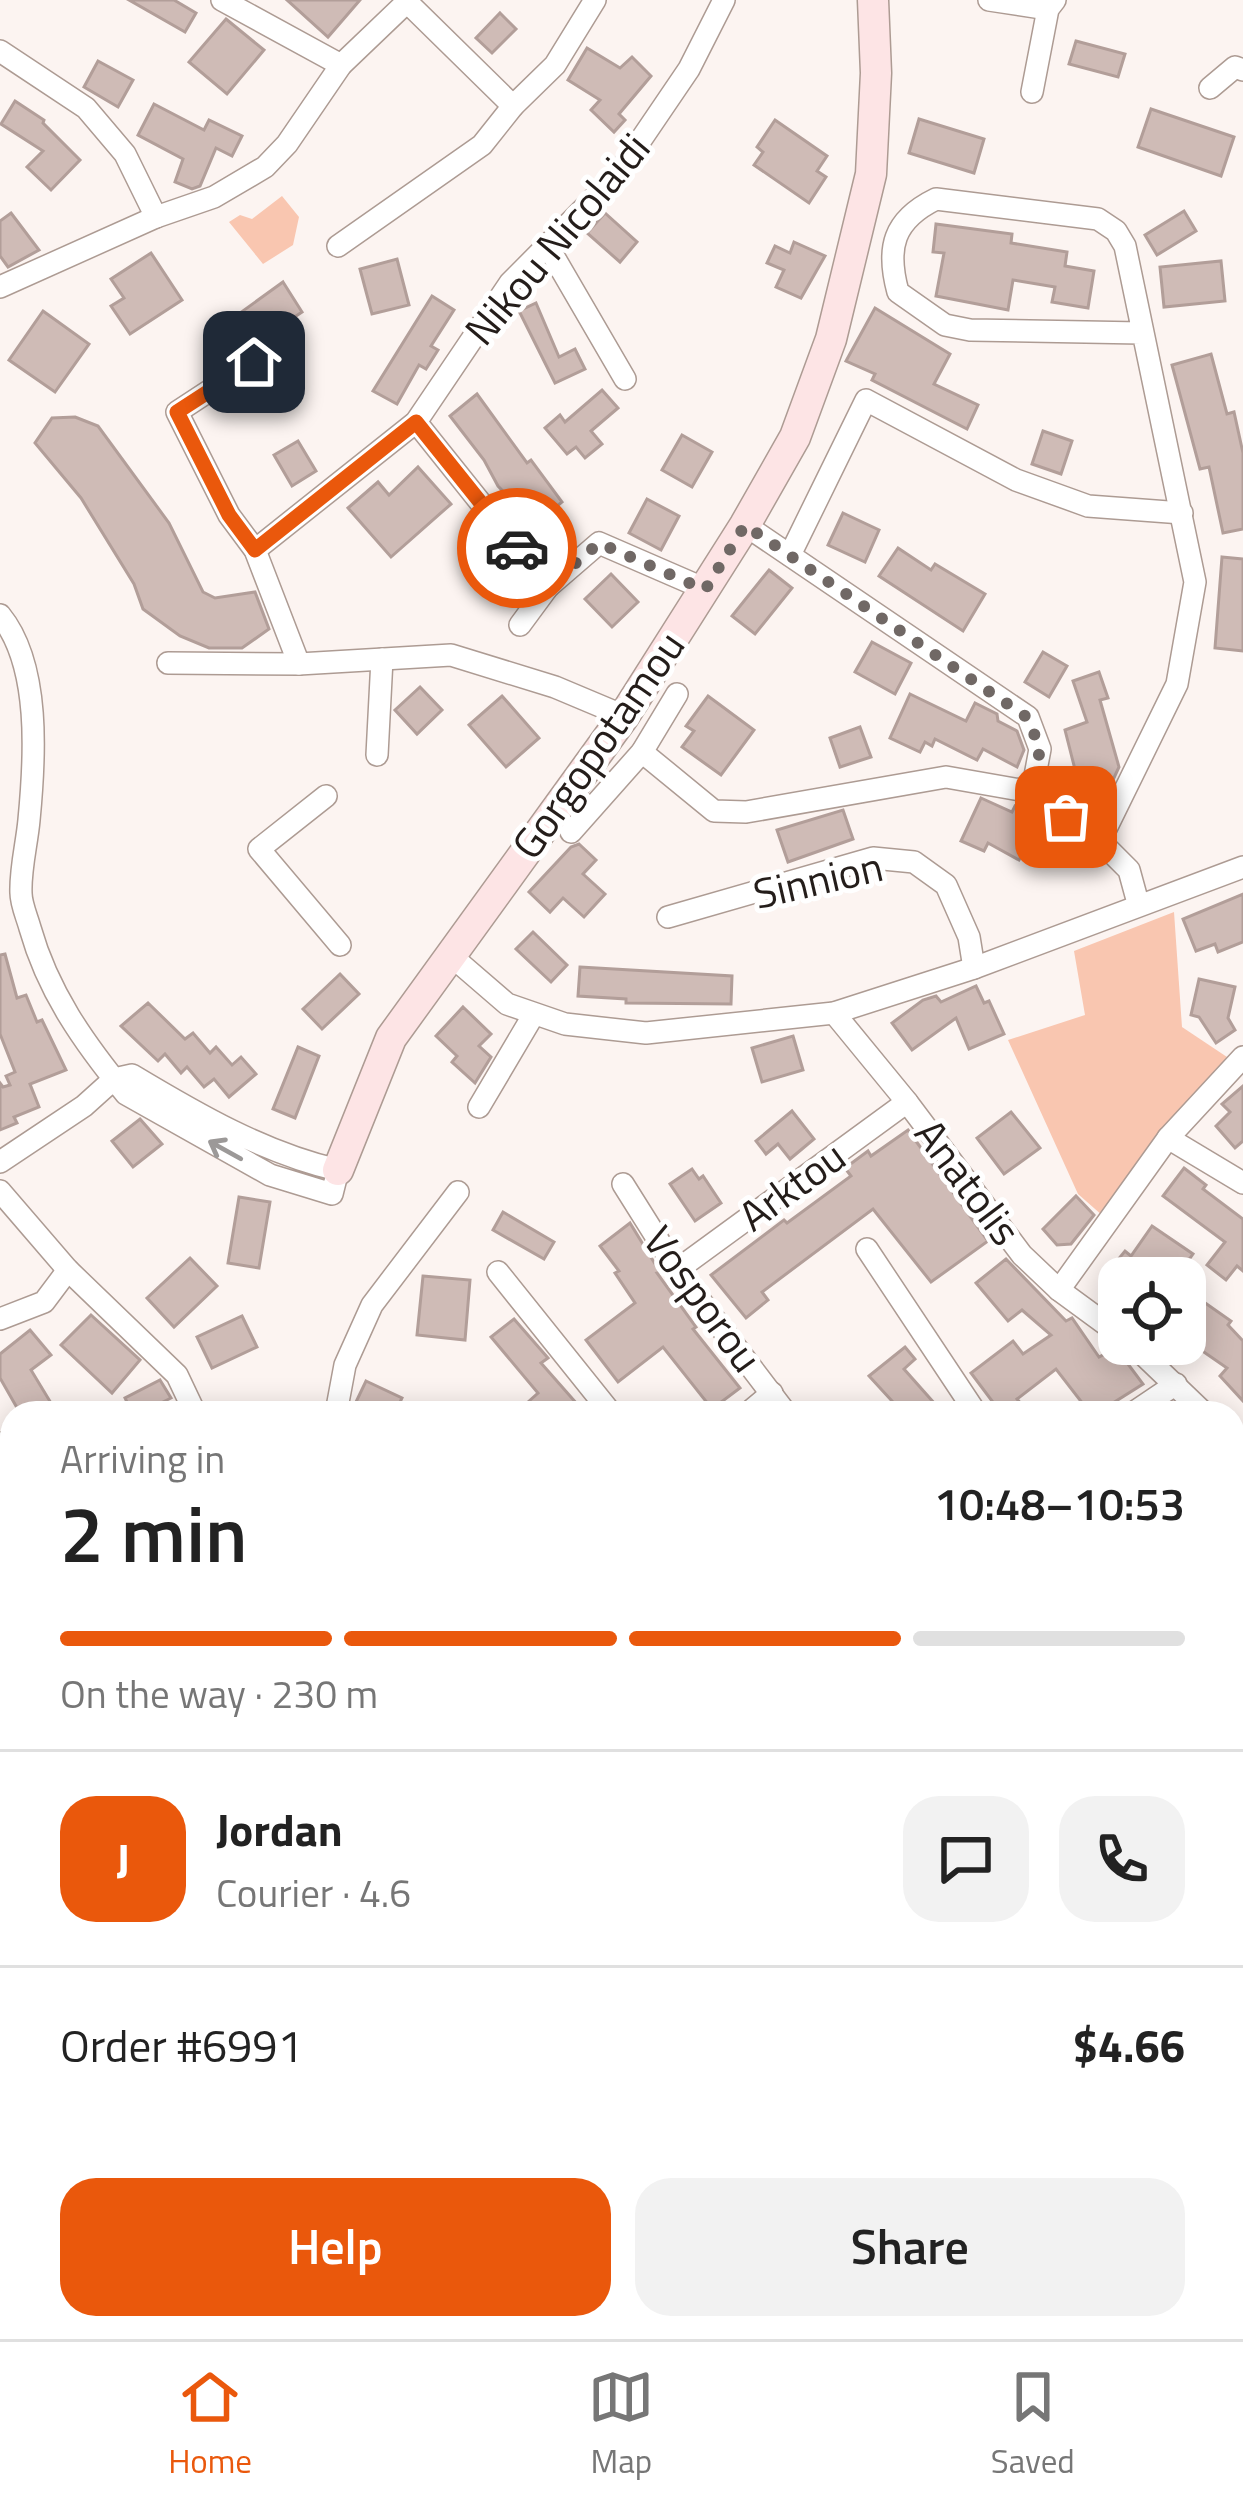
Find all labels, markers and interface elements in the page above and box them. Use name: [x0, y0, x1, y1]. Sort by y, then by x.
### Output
street label: Nikou Nicolaidi: [448, 118, 664, 359]
pin: [203, 311, 305, 413]
icon: home: [221, 329, 287, 395]
courier: [457, 488, 577, 608]
icon: car: [484, 515, 550, 581]
street label: Gorgopotamou: [495, 617, 700, 872]
pin: [1015, 766, 1117, 868]
icon: bag: [1033, 784, 1099, 850]
street label: Sinnion: [747, 833, 889, 925]
street label: Anatolis: [900, 1105, 1038, 1258]
street label: Arktou: [725, 1124, 858, 1246]
one-way arrow: [208, 1138, 243, 1161]
street label: Vosporou: [629, 1212, 779, 1385]
map controls: [1098, 1257, 1206, 1365]
button: locate: [1098, 1257, 1206, 1365]
text: Arriving in: [60, 1429, 225, 1488]
text: 10:48–10:53: [934, 1469, 1185, 1537]
text: 2 min: [60, 1474, 248, 1592]
text: On the way · 230 m: [60, 1664, 378, 1723]
text: Jordan: [216, 1795, 343, 1863]
button: chat: [903, 1796, 1029, 1922]
button: phone: [1059, 1796, 1185, 1922]
text: J: [116, 1825, 130, 1893]
text: Courier · 4.6: [216, 1863, 411, 1922]
text: Order #6991: [60, 2011, 303, 2079]
text: $4.66: [1073, 2011, 1185, 2079]
button: Help: [60, 2178, 611, 2316]
button: Share: [635, 2178, 1185, 2316]
tab: Home: [168, 2364, 252, 2486]
tab: Map: [588, 2364, 654, 2486]
tab: Saved: [991, 2364, 1075, 2486]

